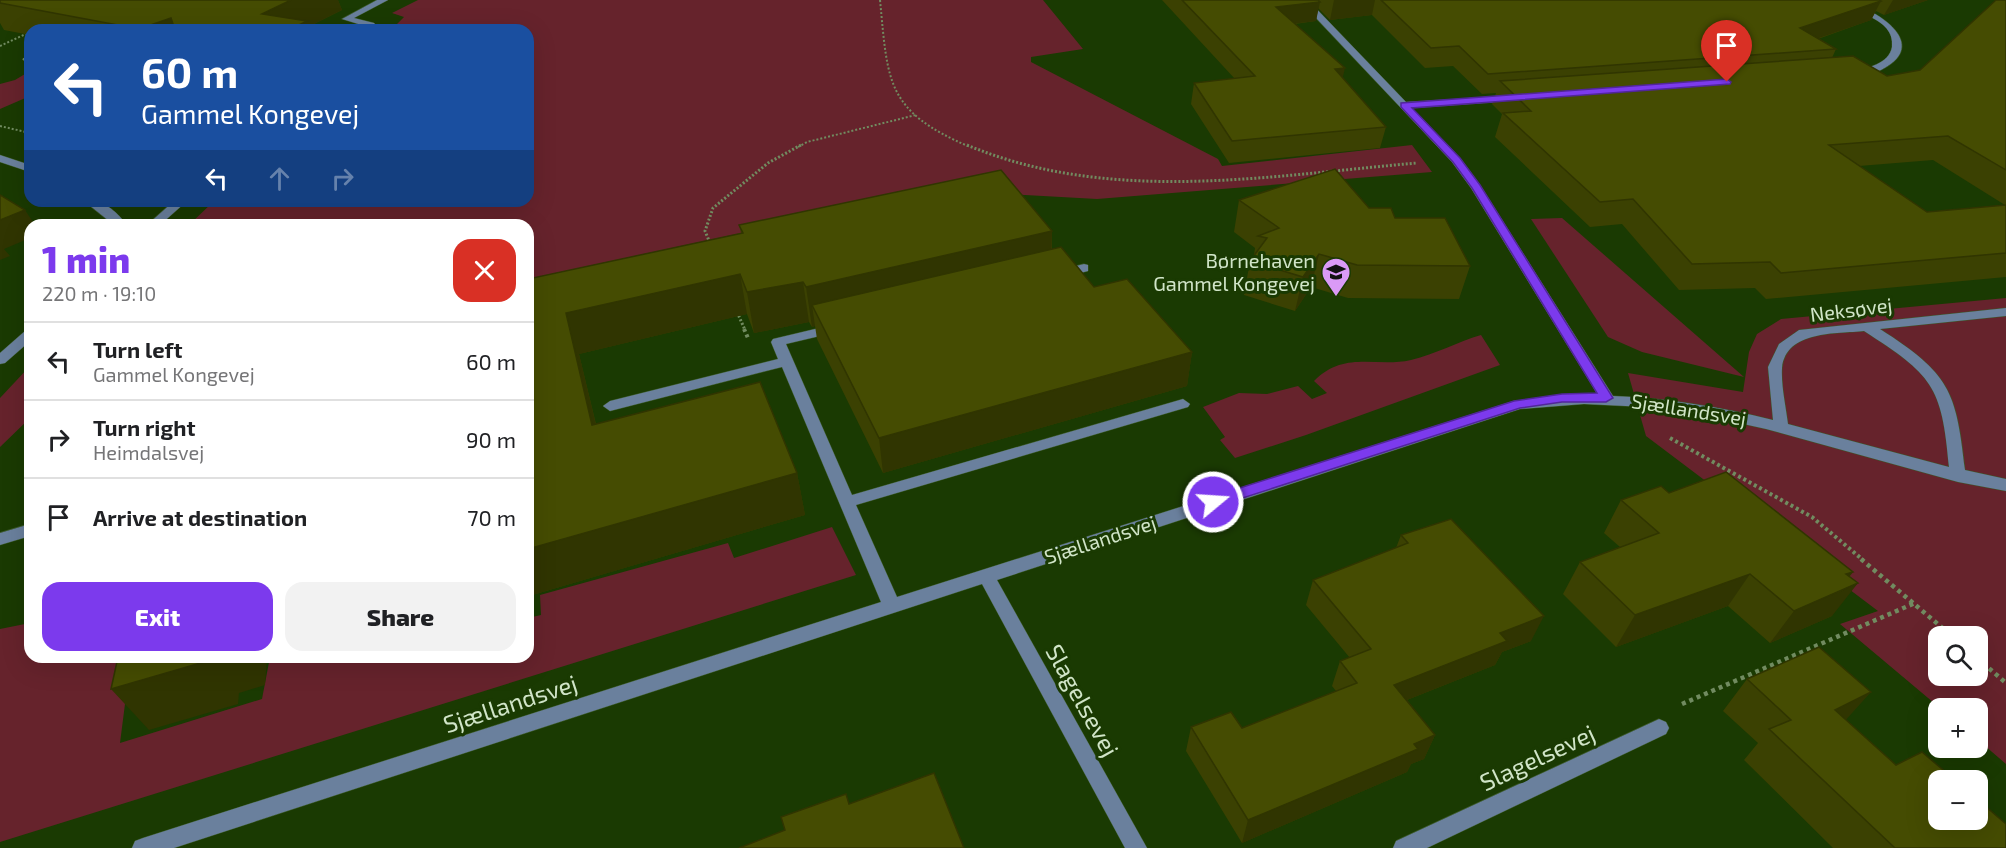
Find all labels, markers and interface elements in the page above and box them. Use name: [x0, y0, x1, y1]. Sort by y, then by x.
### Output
pin: [1701, 20, 1752, 82]
icon: arrive: [1710, 29, 1743, 62]
text: 60 m: [141, 46, 238, 96]
icon: left: [42, 48, 120, 126]
text: Gammel Kongevej: [141, 97, 359, 129]
icon: left: [200, 162, 233, 195]
icon: ahead: [263, 162, 296, 195]
icon: right: [326, 162, 359, 195]
text: 1 min: [42, 237, 130, 280]
button: close: [453, 239, 516, 302]
place label: Børnehaven Gammel Kongevej: [1153, 248, 1315, 295]
school or university icon: Børnehaven Gammel Kongevej: [1320, 256, 1352, 298]
text: 220 m · 19:10: [42, 281, 156, 305]
street label: Neksøvej: [1808, 292, 1894, 326]
text: Turn left: [93, 336, 182, 362]
icon: left: [42, 345, 75, 378]
text: 60 m: [466, 348, 516, 374]
text: Gammel Kongevej: [93, 362, 255, 386]
street label: Sjællandsvej: [1630, 388, 1748, 430]
text: Turn right: [93, 414, 195, 440]
icon: right: [42, 423, 75, 456]
text: 90 m: [466, 426, 516, 452]
text: Heimdalsvej: [93, 440, 204, 464]
position arrow: [1181, 470, 1245, 534]
icon: arrive: [42, 501, 75, 534]
text: Arrive at destination: [93, 504, 307, 530]
text: 70 m: [467, 504, 516, 530]
street label: Sjællandsvej: [1041, 510, 1159, 568]
button: Exit: [42, 582, 273, 651]
button: Share: [285, 582, 516, 651]
map controls: [1928, 626, 1988, 830]
button: search: [1928, 626, 1988, 686]
street label: Slagelsevej: [1040, 639, 1126, 761]
street label: Sjællandsvej: [439, 668, 581, 738]
button: +: [1928, 698, 1988, 758]
street label: Slagelsevej: [1475, 718, 1599, 796]
button: −: [1928, 770, 1988, 830]

